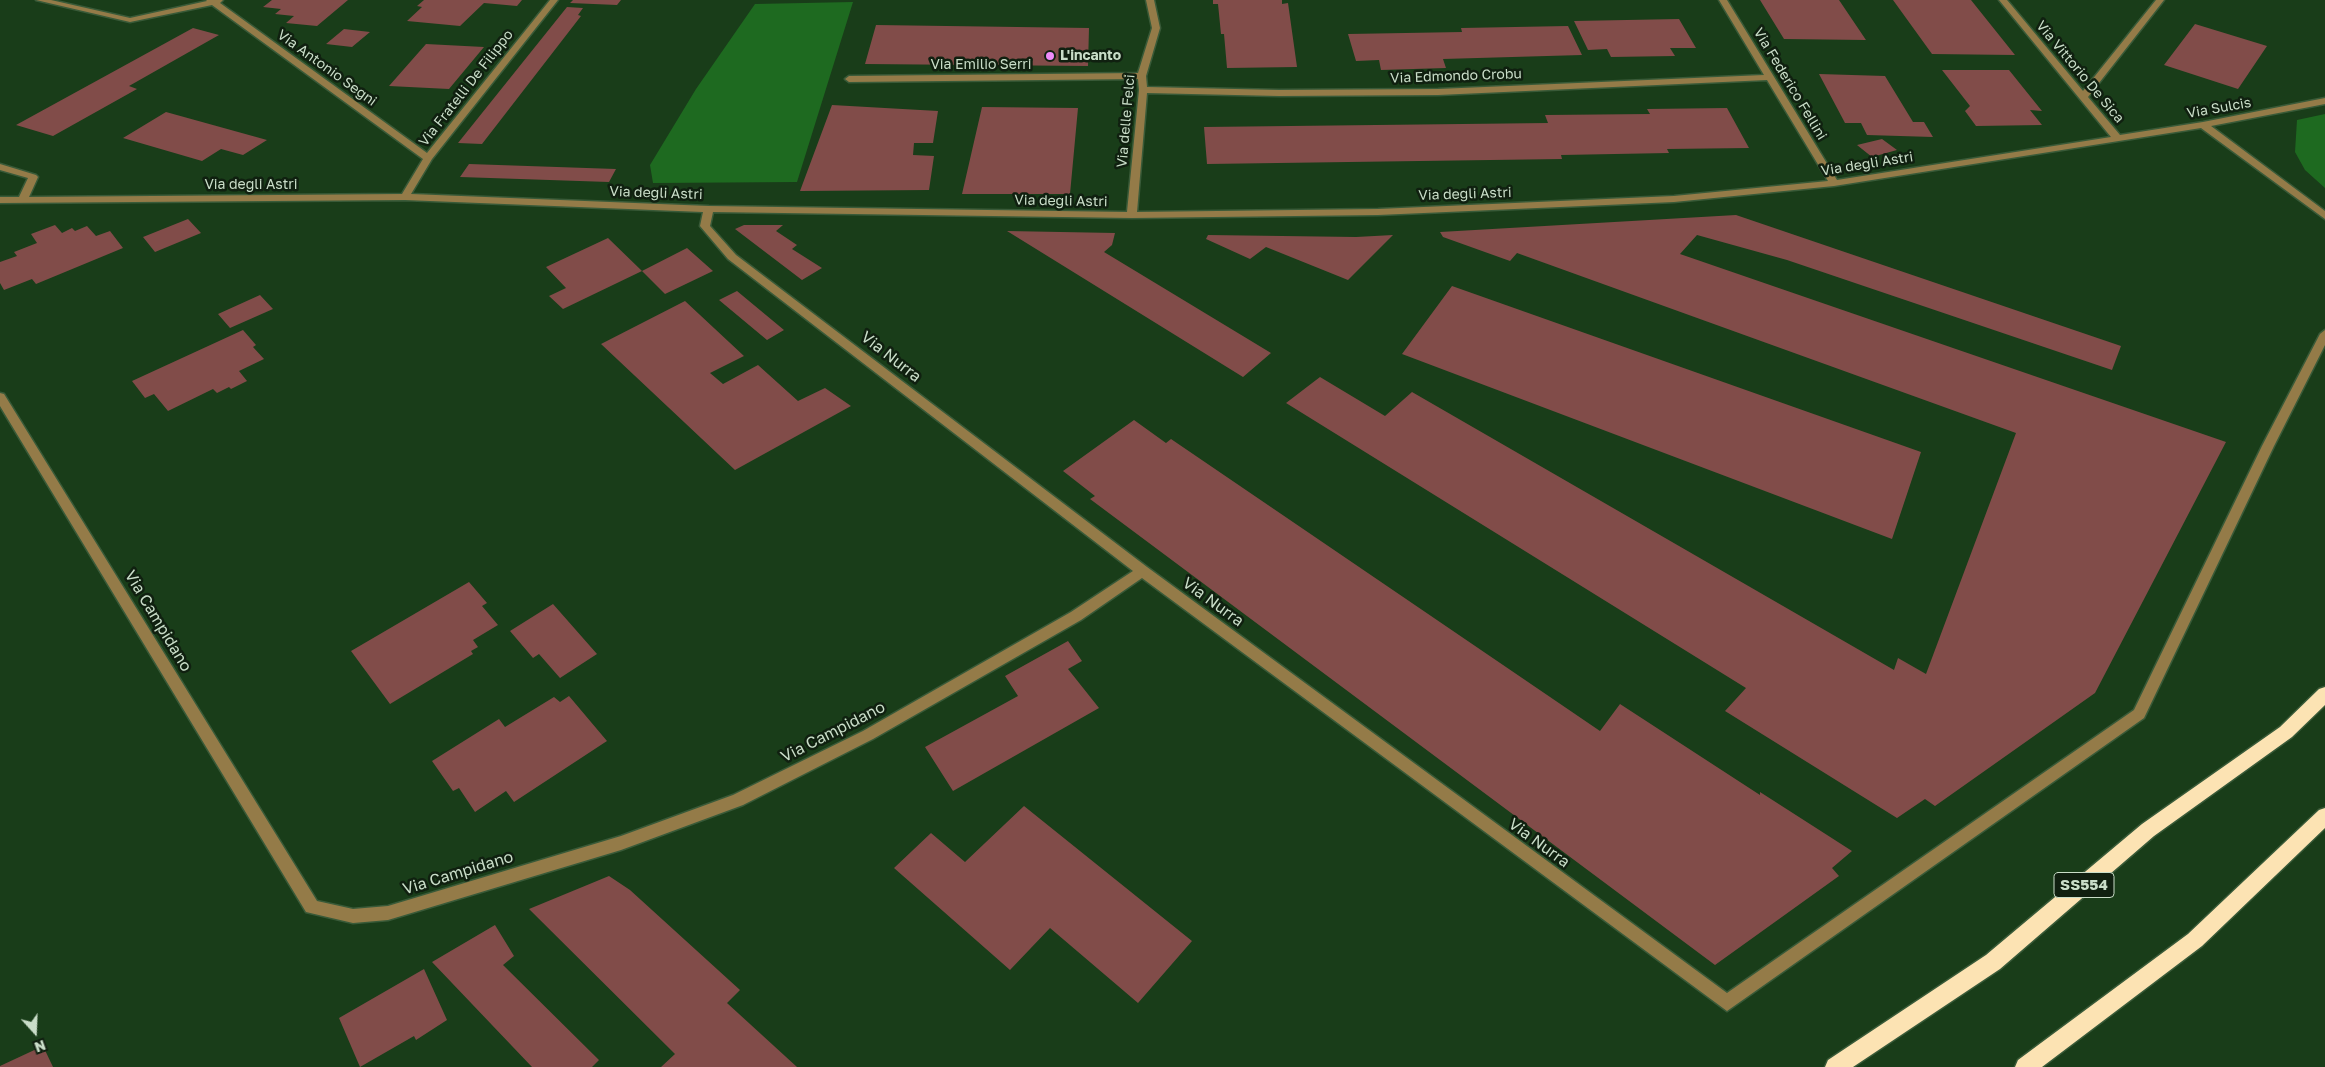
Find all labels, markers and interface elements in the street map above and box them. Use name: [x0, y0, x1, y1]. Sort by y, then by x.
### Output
street label: Via Vittorio De Sica: [2032, 18, 2128, 126]
street label: Via Federico Fellini: [1750, 25, 1830, 143]
street label: Via Antonio Segni: [274, 26, 380, 110]
street label: Via Fratelli De Filippo: [415, 26, 517, 150]
place label: L'incanto: [1060, 48, 1121, 64]
marker: L'incanto: [1044, 50, 1056, 62]
street label: Via Emilio Serri: [930, 57, 1032, 73]
street label: Via Edmondo Crobu: [1390, 65, 1522, 87]
street label: Via delle Felci: [1114, 74, 1138, 168]
street label: Via Sulcis: [2185, 94, 2253, 122]
street label: Via degli Astri: [1820, 148, 1914, 180]
street label: Via degli Astri: [204, 177, 298, 193]
street label: Via degli Astri: [609, 183, 703, 203]
street label: Via degli Astri: [1418, 184, 1512, 204]
street label: Via degli Astri: [1014, 192, 1108, 210]
street label: Via Nurra: [857, 328, 925, 386]
street label: Via Campidano: [120, 567, 196, 675]
street label: Via Nurra: [1179, 573, 1247, 631]
street label: Via Campidano: [778, 697, 888, 767]
street label: Via Nurra: [1505, 814, 1573, 872]
street label: Via Campidano: [400, 847, 516, 899]
road number: SS554: [2054, 872, 2114, 898]
north arrow: [10, 1007, 60, 1057]
text: N: [32, 1037, 48, 1056]

